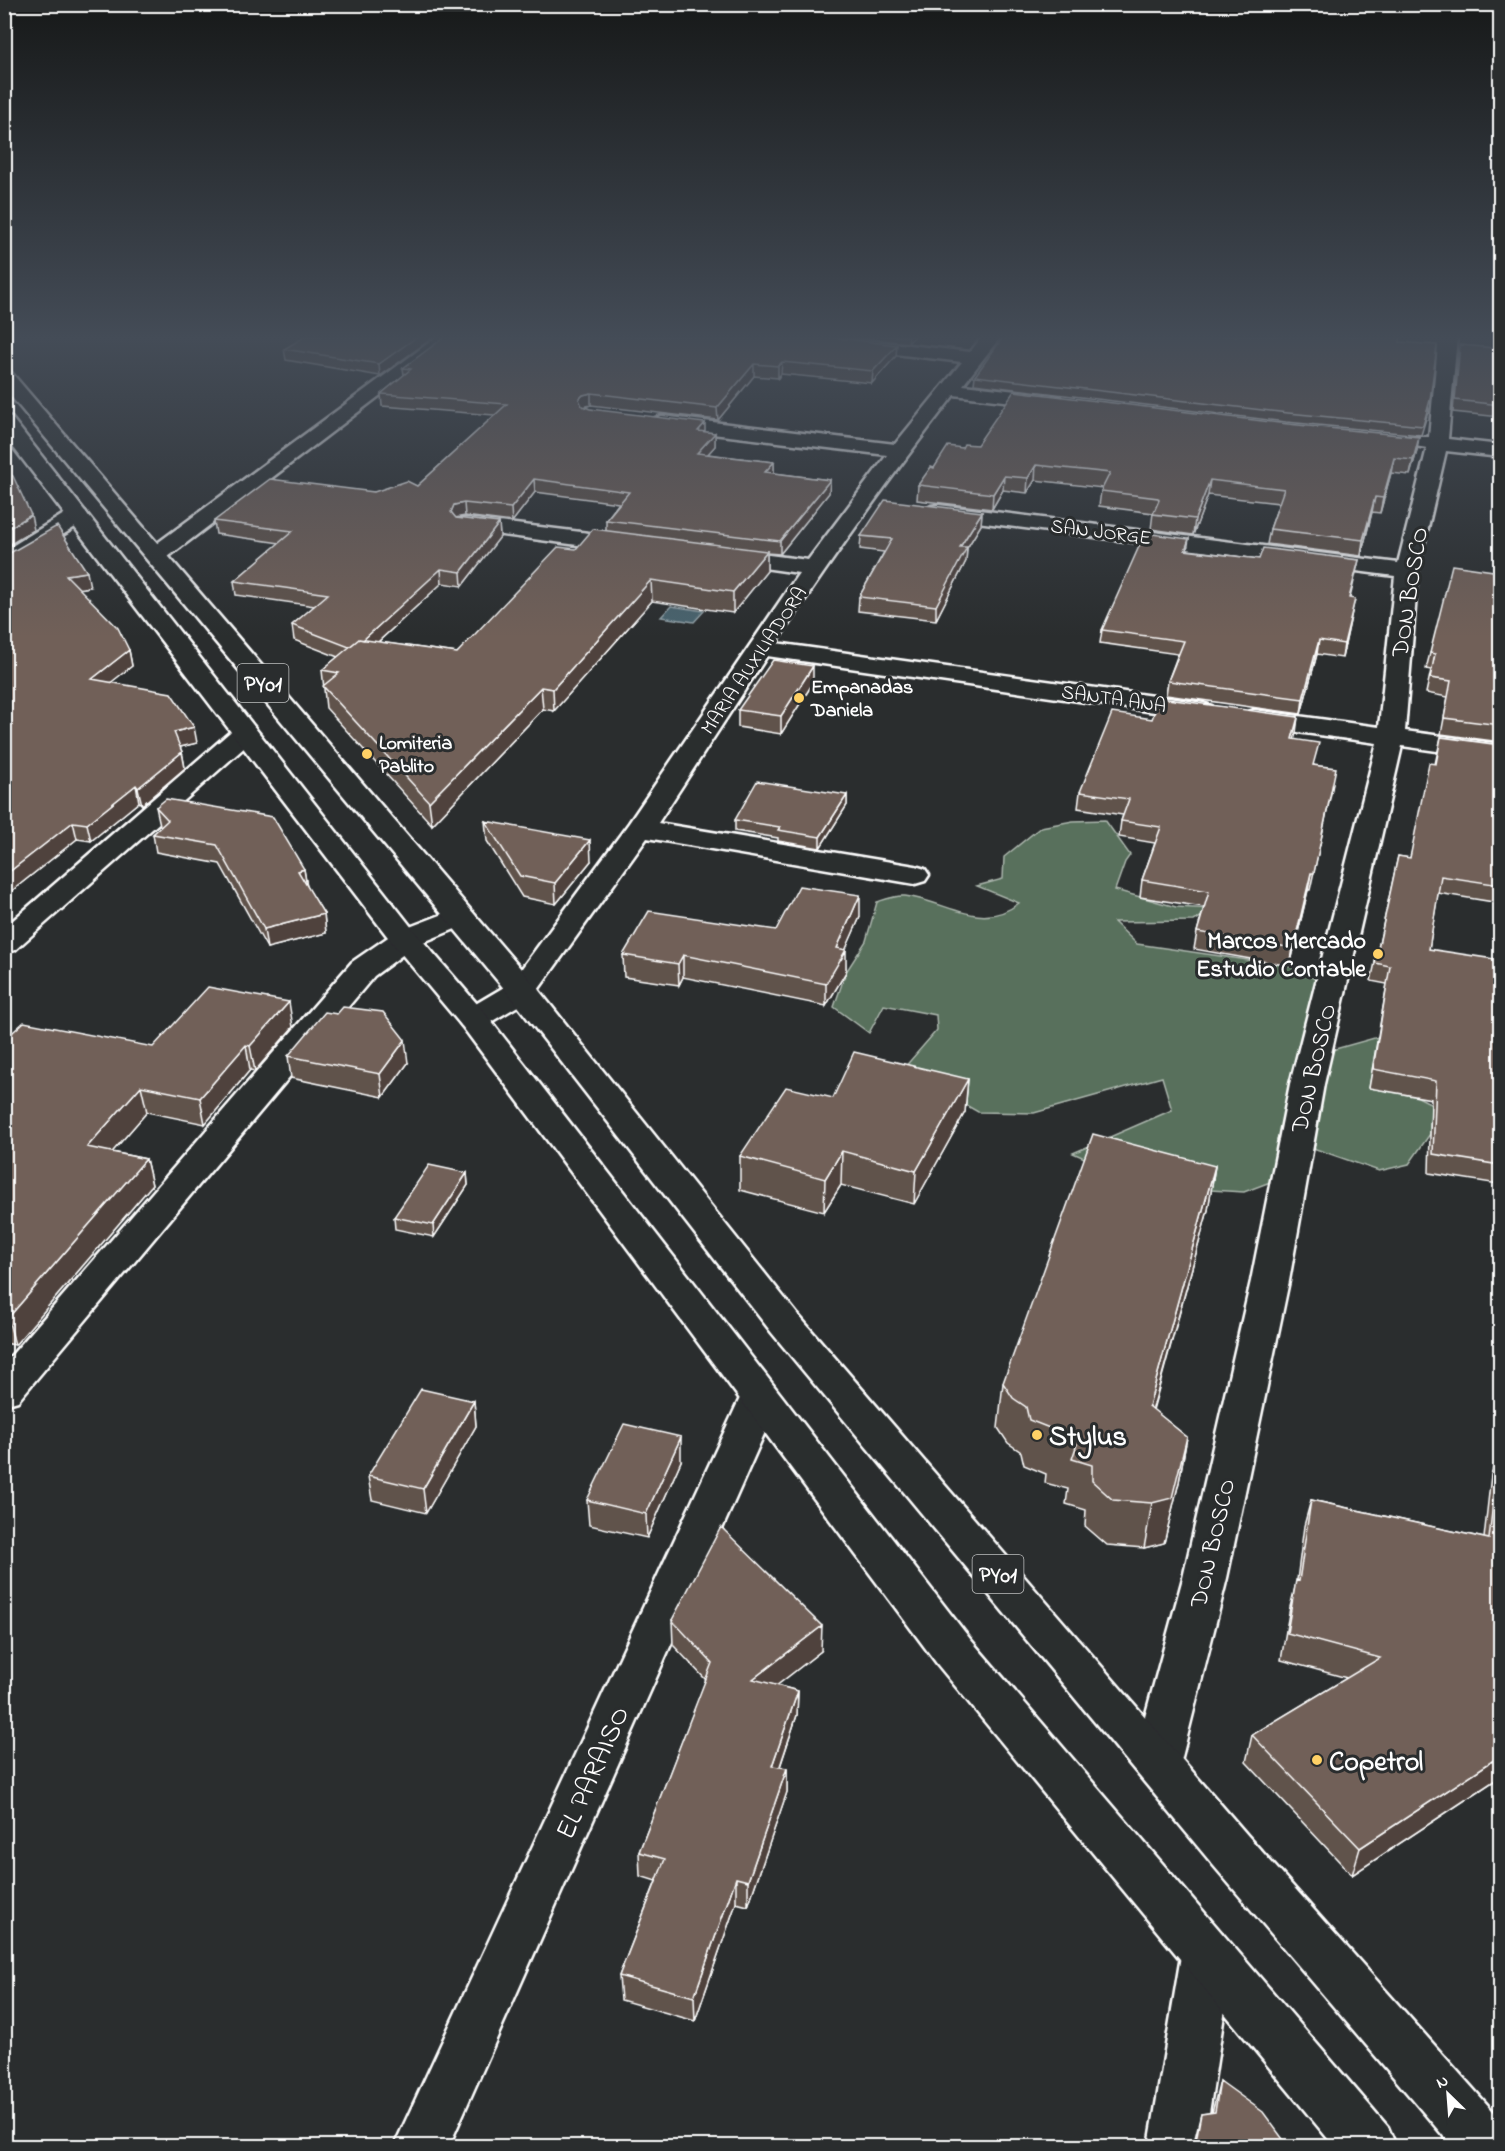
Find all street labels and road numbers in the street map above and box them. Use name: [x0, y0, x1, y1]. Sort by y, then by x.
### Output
street label: SAN JORGE: [1049, 513, 1153, 554]
street label: DON BOSCO: [1384, 525, 1439, 661]
street label: MARIA AUXILIADORA: [695, 582, 816, 741]
road number: PY01: [238, 664, 288, 702]
street label: SANTA ANA: [1059, 679, 1168, 722]
street label: DON BOSCO: [1283, 1001, 1347, 1137]
street label: DON BOSCO: [1182, 1476, 1246, 1612]
road number: PY01: [972, 1555, 1024, 1593]
street label: EL PARAISO: [547, 1700, 642, 1847]

